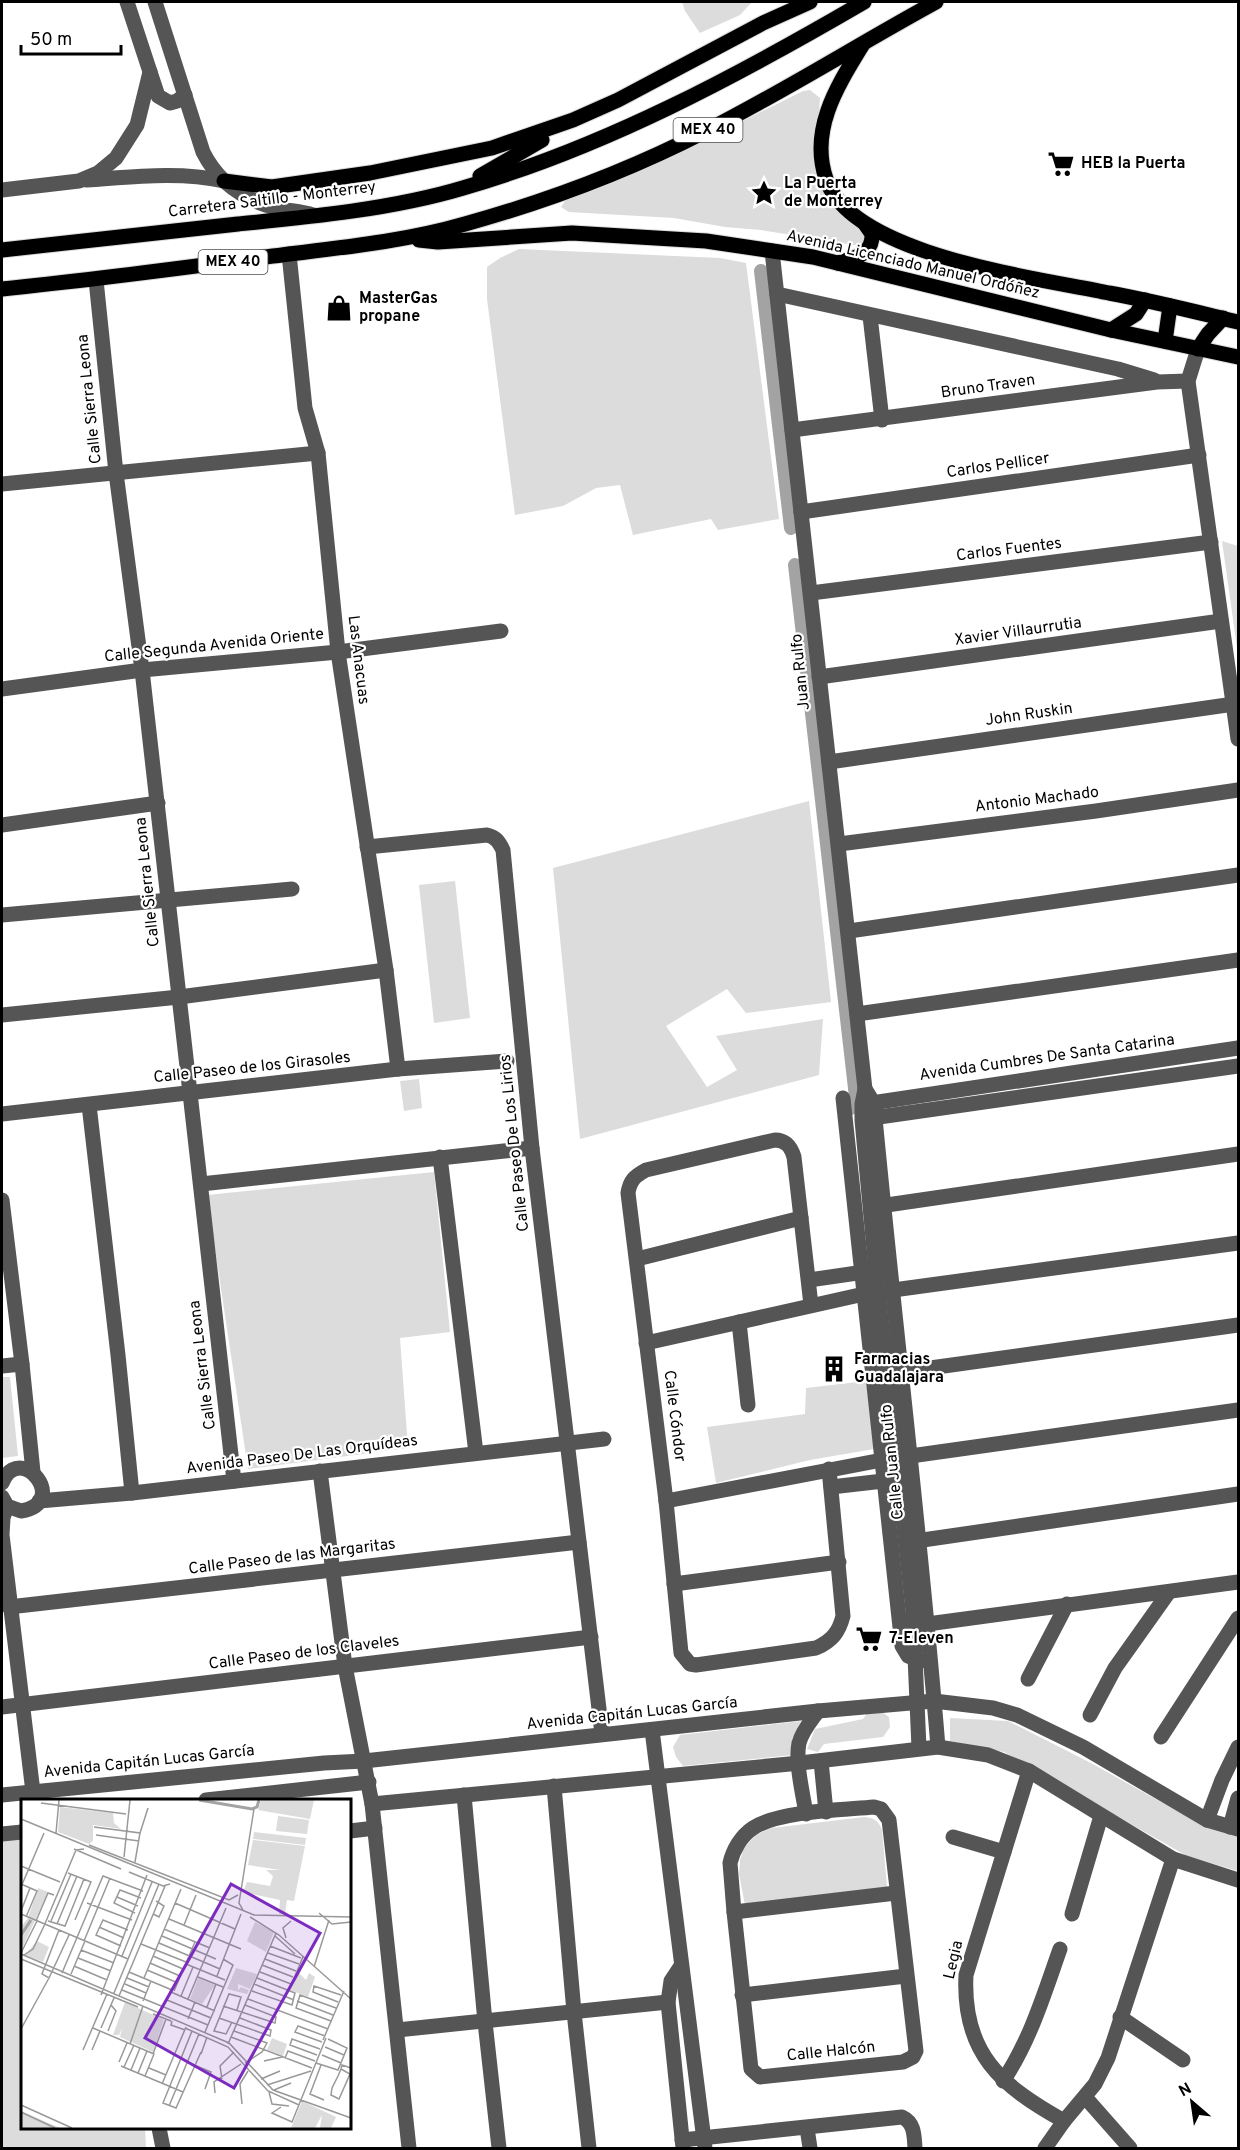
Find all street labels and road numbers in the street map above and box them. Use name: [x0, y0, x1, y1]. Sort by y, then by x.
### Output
road number: MEX 40: [674, 118, 742, 142]
street label: Carretera Saltillo - Monterrey: [167, 177, 377, 223]
street label: Avenida Licenciado Manuel Ordóñez: [784, 226, 1042, 304]
road number: MEX 40: [198, 250, 268, 274]
street label: Calle Sierra Leona: [73, 333, 107, 465]
street label: Bruno Traven: [940, 370, 1036, 404]
street label: Carlos Pellicer: [945, 449, 1051, 483]
street label: Carlos Fuentes: [955, 534, 1063, 566]
street label: Xavier Villaurrutia: [953, 613, 1083, 651]
street label: Las Anacuas: [343, 614, 373, 706]
street label: Calle Segunda Avenida Oriente: [103, 625, 325, 667]
street label: Juan Rulfo: [787, 633, 815, 711]
street label: John Ruskin: [984, 699, 1074, 731]
street label: Antonio Machado: [974, 782, 1100, 818]
street label: Calle Sierra Leona: [131, 816, 165, 948]
street label: Avenida Cumbres De Santa Catarina: [918, 1030, 1176, 1086]
street label: Calle Paseo de los Girasoles: [152, 1048, 352, 1088]
street label: Calle Paseo De Los Lirios: [496, 1053, 534, 1233]
street label: Calle Sierra Leona: [185, 1299, 221, 1431]
street label: Calle Cóndor: [658, 1369, 690, 1463]
street label: Calle Juan Rulfo: [877, 1403, 909, 1521]
street label: Avenida Paseo De Las Orquídeas: [185, 1431, 419, 1479]
street label: Calle Paseo de las Margaritas: [187, 1534, 397, 1580]
street label: Calle Paseo de los Claveles: [207, 1631, 401, 1675]
street label: Avenida Capitán Lucas García: [526, 1693, 738, 1735]
street label: Avenida Capitán Lucas García: [43, 1741, 255, 1783]
street label: Legia: [940, 1939, 968, 1981]
street label: Calle Halcón: [786, 2037, 876, 2067]

